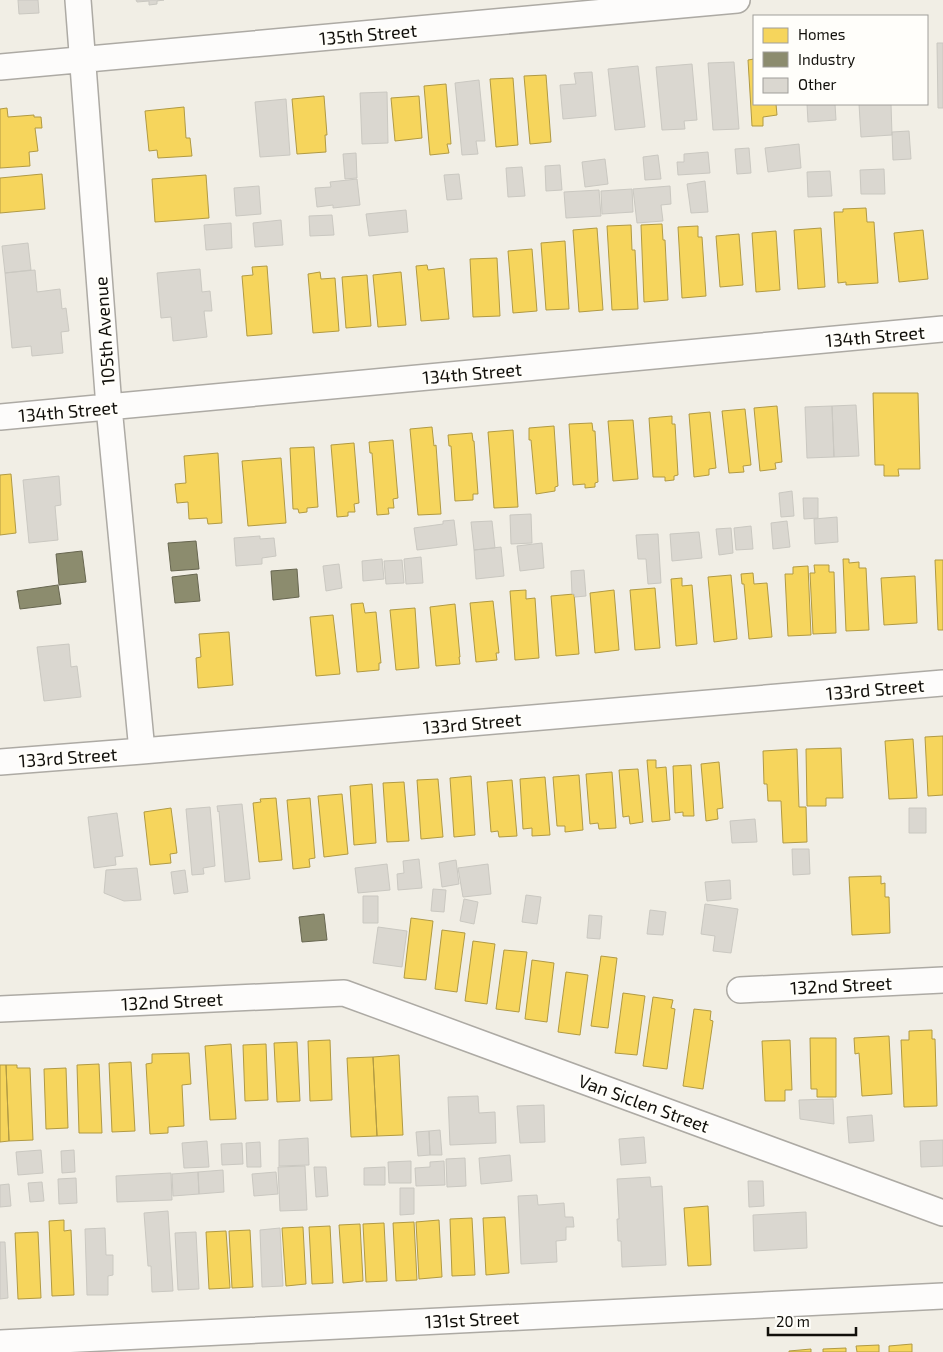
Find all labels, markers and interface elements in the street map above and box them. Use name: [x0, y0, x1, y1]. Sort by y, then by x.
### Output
legend: [753, 15, 928, 105]
street label: 135th Street: [318, 19, 418, 49]
text: Homes: [798, 25, 845, 43]
text: Industry: [798, 50, 855, 68]
text: Other: [798, 75, 837, 93]
street label: 105th Avenue: [89, 276, 119, 386]
street label: 134th Street: [824, 321, 926, 351]
street label: 134th Street: [421, 358, 523, 388]
street label: 134th Street: [17, 396, 119, 426]
street label: 133rd Street: [825, 674, 925, 704]
street label: 133rd Street: [422, 708, 522, 738]
street label: 133rd Street: [18, 743, 118, 771]
street label: 132nd Street: [789, 971, 893, 999]
street label: 132nd Street: [120, 987, 224, 1015]
street label: Van Siclen Street: [576, 1069, 713, 1137]
scale bar: [768, 1304, 856, 1336]
street label: 131st Street: [424, 1306, 520, 1332]
text: 20 m: [776, 1312, 810, 1330]

